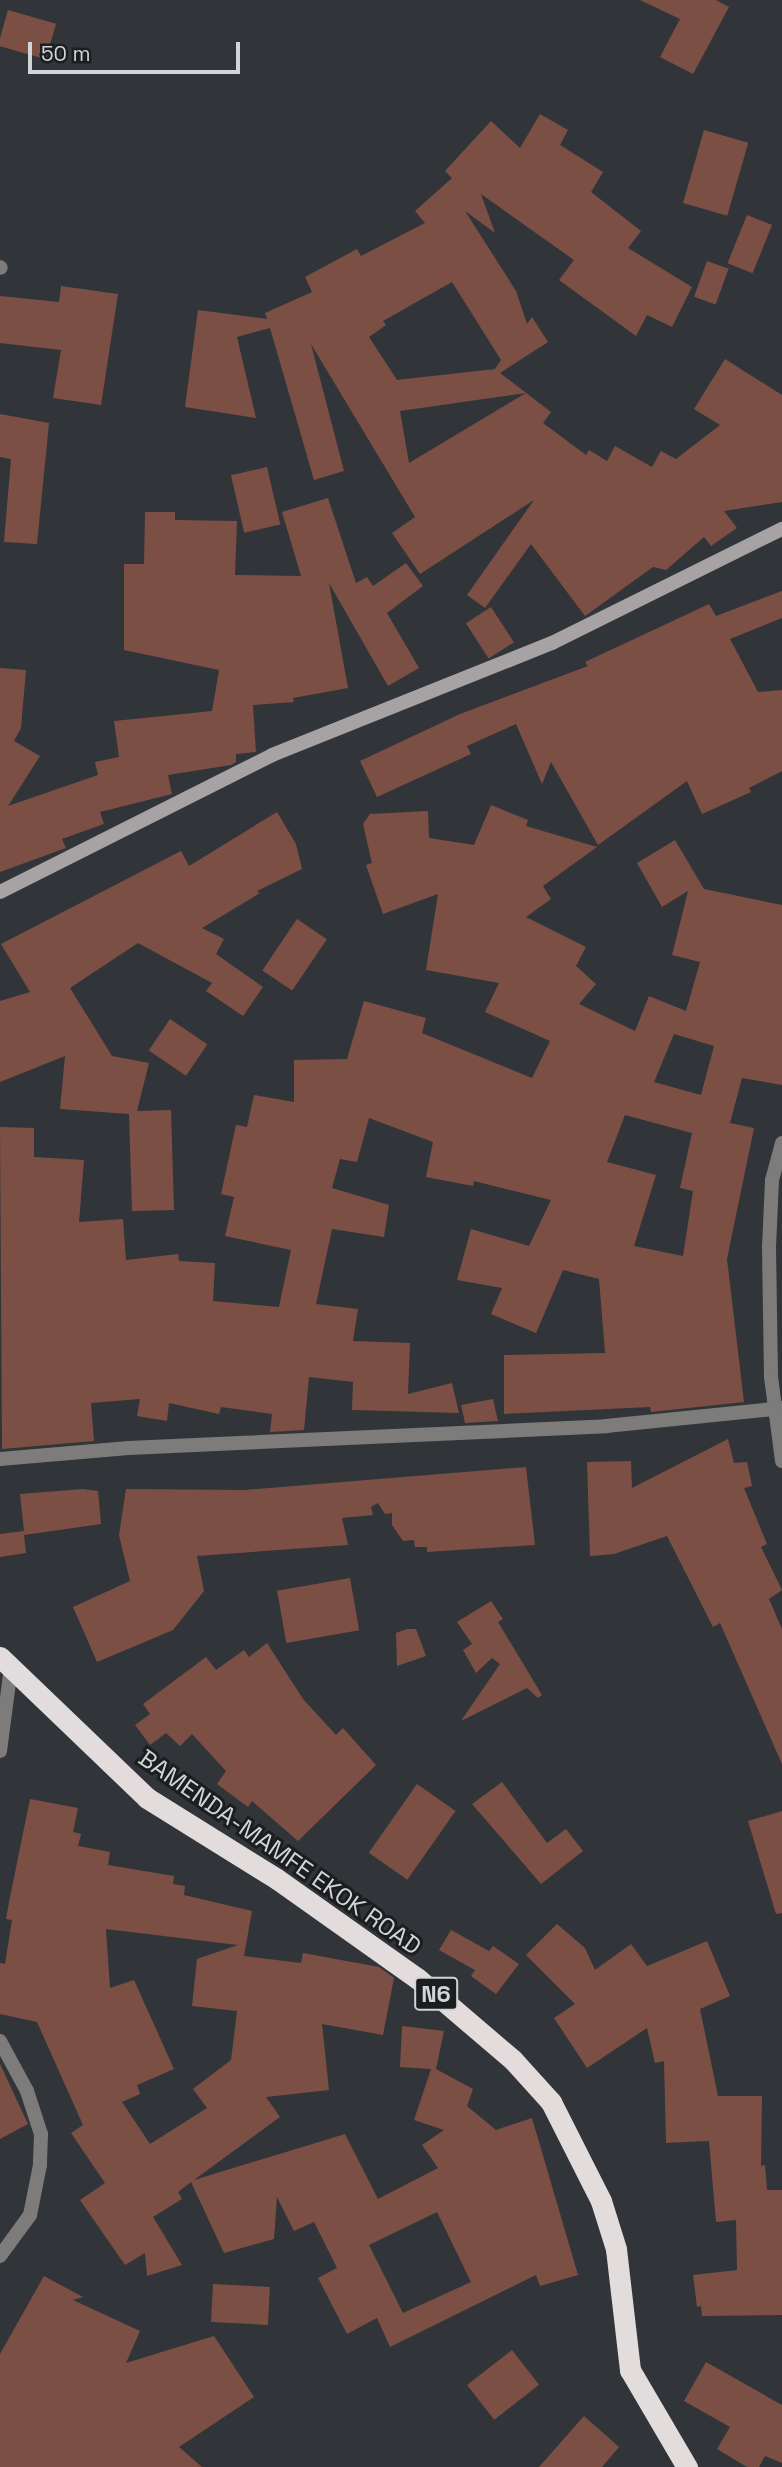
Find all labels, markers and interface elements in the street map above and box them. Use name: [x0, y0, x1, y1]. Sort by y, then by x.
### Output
scale bar: [32, 28, 243, 72]
text: 50 m: [41, 40, 91, 67]
street label: BAMENDA-MAMFE EKOK ROAD: [133, 1743, 427, 1961]
road number: N6: [413, 1974, 459, 2013]

